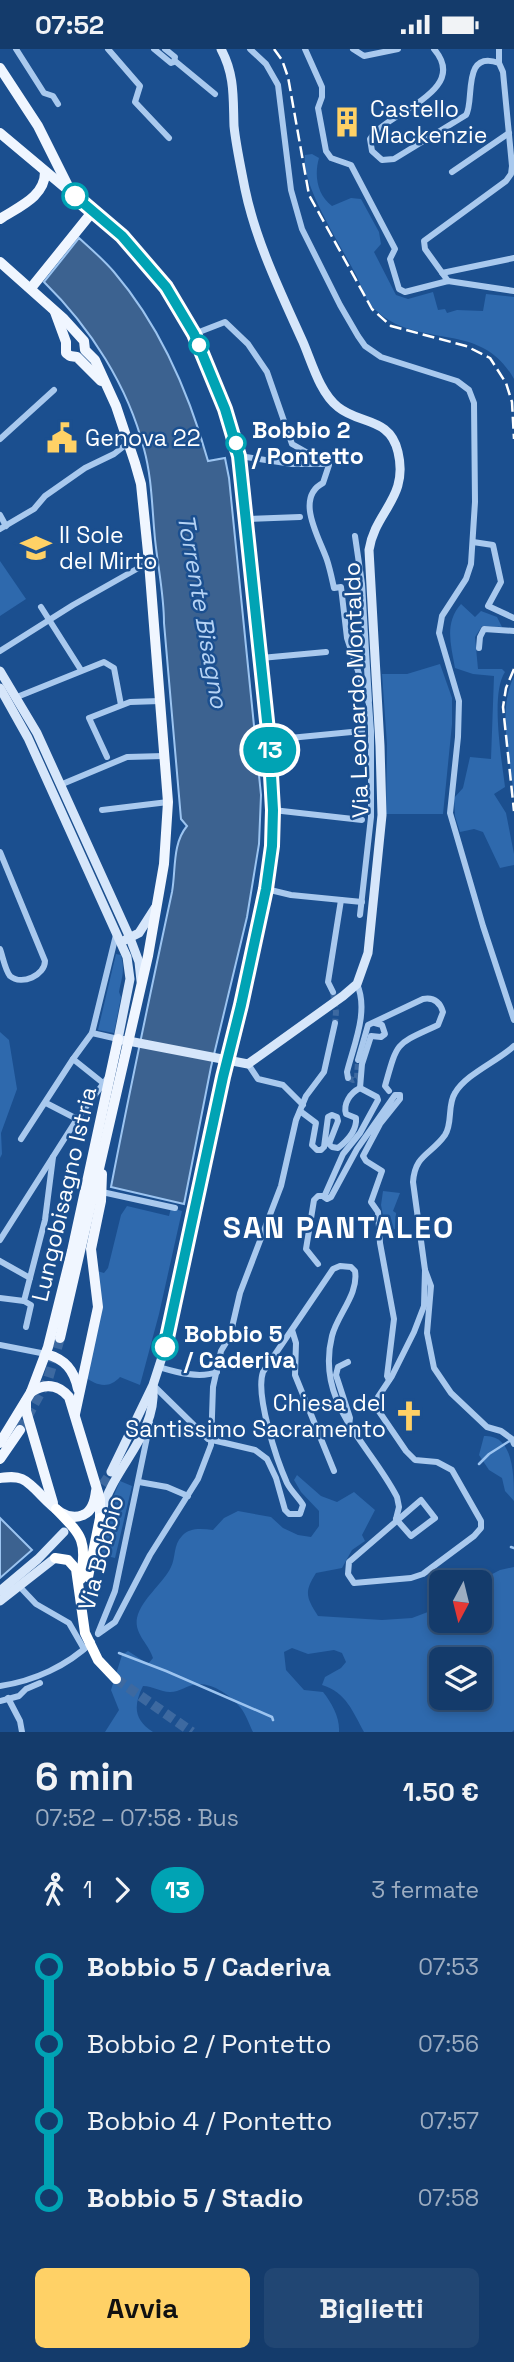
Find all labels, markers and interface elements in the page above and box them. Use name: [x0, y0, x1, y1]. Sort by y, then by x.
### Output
text: 07:52: [35, 8, 104, 42]
place label: Castello Mackenzie: [370, 94, 487, 150]
building icon: Castello Mackenzie: [330, 105, 364, 139]
unlabelled marker: [62, 183, 88, 209]
unlabelled marker: [189, 335, 209, 355]
place label: Bobbio 2 / Pontetto: [251, 415, 364, 471]
public building icon: Genova 22: [45, 421, 79, 455]
place label: Genova 22: [85, 423, 201, 453]
marker: Bobbio 2 / Pontetto: [226, 433, 246, 453]
water label: Torrente Bisagno: [171, 512, 236, 712]
place label: Il Sole del Mirto: [59, 520, 158, 576]
school or university icon: Il Sole del Mirto: [19, 531, 53, 565]
street label: Via Leonardo Montaldo: [337, 561, 375, 819]
line badge: 13: [238, 727, 302, 773]
text: 13: [257, 734, 283, 765]
street label: Lungobisagno Istria: [25, 1084, 103, 1304]
district label: SAN PANTALEO: [223, 1208, 455, 1247]
place label: Bobbio 5 / Caderiva: [183, 1319, 295, 1375]
marker: Bobbio 5 / Caderiva: [152, 1334, 178, 1360]
place label: Chiesa del Santissimo Sacramento: [125, 1388, 386, 1444]
church icon: Chiesa del Santissimo Sacramento: [392, 1399, 426, 1433]
street label: Via Bobbio: [71, 1492, 131, 1614]
north arrow: [429, 1570, 492, 1633]
map controls: [429, 1570, 492, 1710]
button: layers: [429, 1647, 492, 1710]
text: 6 min: [35, 1753, 134, 1801]
text: 1.50 €: [403, 1775, 479, 1809]
text: 07:52 – 07:58 · Bus: [35, 1803, 239, 1833]
icon: walk: [35, 1871, 73, 1909]
icon: forward: [103, 1871, 141, 1909]
text: 13: [165, 1874, 190, 1905]
text: 1: [83, 1875, 93, 1905]
text: 3 fermate: [371, 1875, 479, 1905]
text: Bobbio 5 / Caderiva: [87, 1950, 331, 1984]
text: 07:53: [418, 1952, 479, 1982]
text: Bobbio 2 / Pontetto: [87, 2027, 332, 2061]
text: 07:56: [418, 2029, 479, 2059]
text: Bobbio 4 / Pontetto: [87, 2104, 332, 2138]
text: 07:57: [419, 2106, 479, 2136]
text: Bobbio 5 / Stadio: [87, 2181, 303, 2215]
text: 07:58: [418, 2183, 479, 2213]
button: Avvia: [35, 2268, 250, 2348]
button: Biglietti: [264, 2268, 479, 2348]

